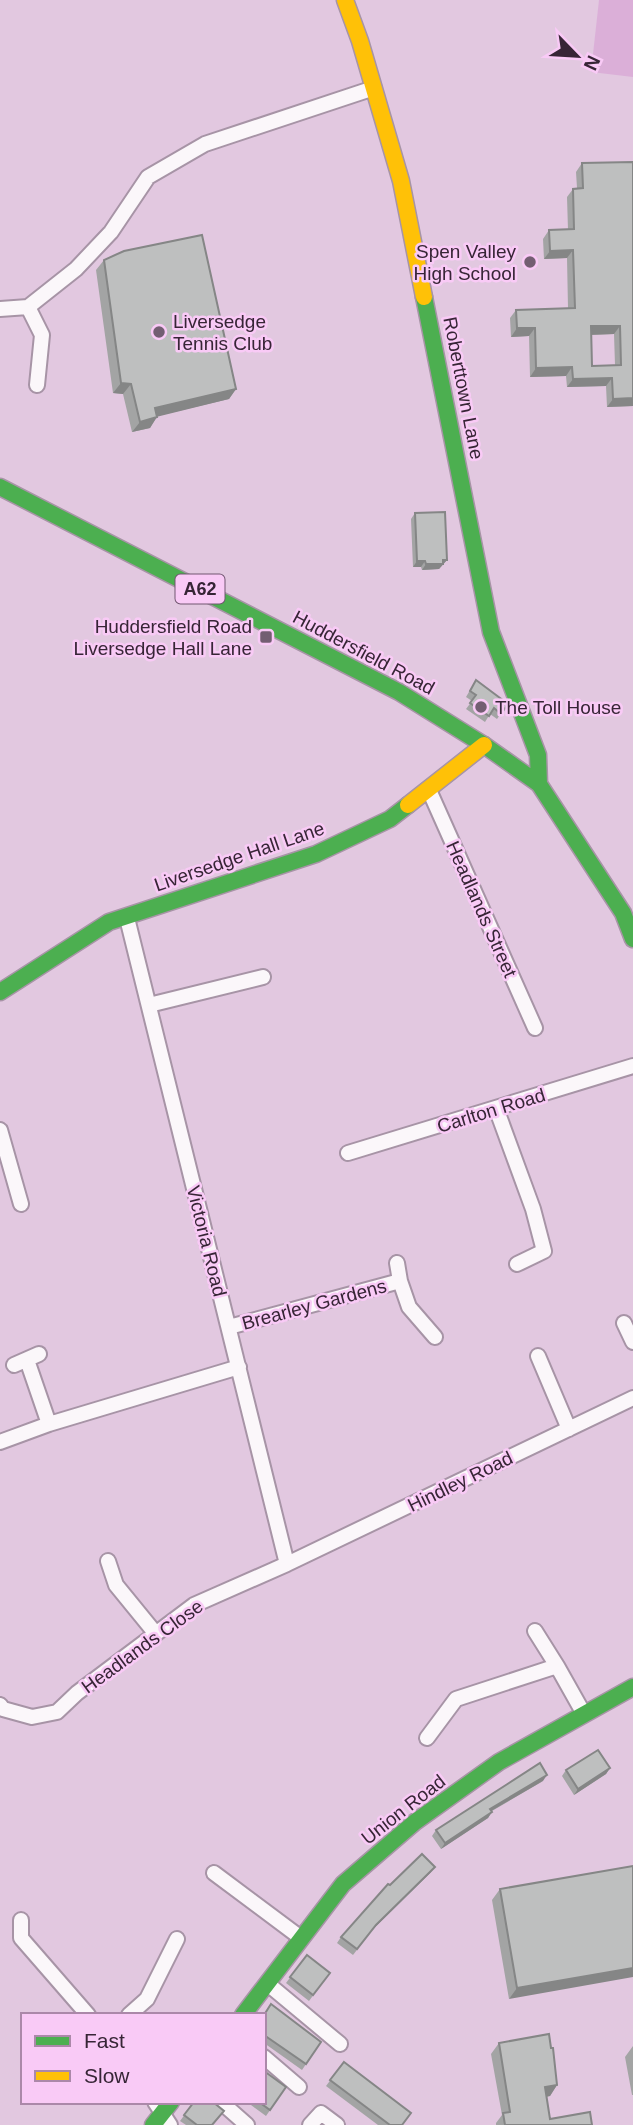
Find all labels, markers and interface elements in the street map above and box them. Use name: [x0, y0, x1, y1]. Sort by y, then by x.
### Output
north arrow: [542, 21, 612, 91]
text: N: [580, 52, 604, 74]
place label: Spen Valley High School: [414, 241, 516, 284]
marker: Spen Valley High School: [522, 254, 538, 270]
place label: Liversedge Tennis Club: [173, 311, 272, 354]
street label: Roberttown Lane: [439, 315, 488, 461]
marker: Liversedge Tennis Club: [151, 324, 167, 340]
road number: A62: [176, 574, 224, 604]
street label: Huddersfield Road: [289, 606, 438, 699]
place label: Huddersfield Road Liversedge Hall Lane: [73, 616, 252, 659]
marker: Huddersfield Road Liversedge Hall Lane: [258, 629, 274, 645]
place label: The Toll House: [495, 697, 621, 718]
marker: The Toll House: [473, 699, 489, 715]
street label: Liversedge Hall Lane: [151, 817, 327, 895]
street label: Headlands Street: [442, 838, 521, 981]
street label: Carlton Road: [435, 1084, 548, 1137]
street label: Victoria Road: [183, 1183, 230, 1299]
street label: Brearley Gardens: [239, 1275, 389, 1334]
street label: Hindley Road: [404, 1447, 516, 1516]
street label: Headlands Close: [78, 1595, 207, 1697]
street label: Union Road: [357, 1770, 449, 1849]
legend: [21, 2013, 266, 2104]
text: Fast: [84, 2029, 125, 2052]
text: Slow: [84, 2064, 130, 2087]

